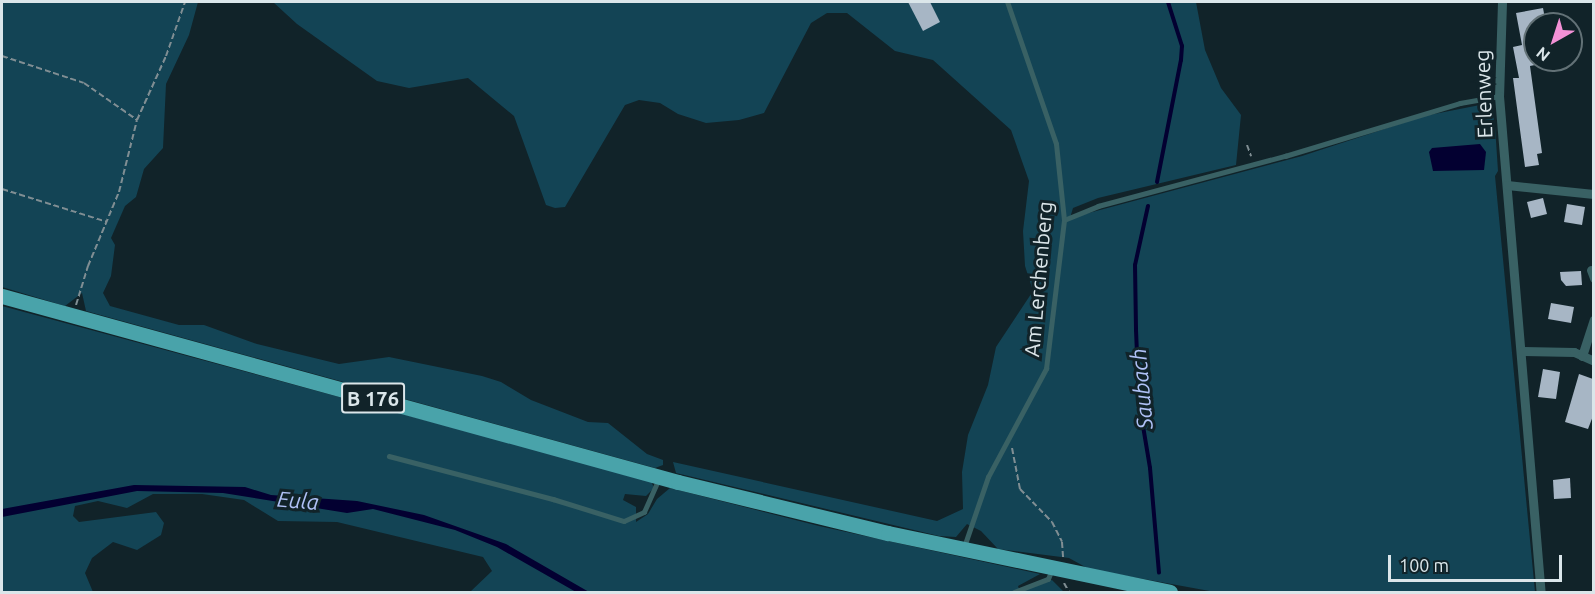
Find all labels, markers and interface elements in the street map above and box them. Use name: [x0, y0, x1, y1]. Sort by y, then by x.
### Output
north arrow: [1523, 12, 1583, 72]
text: N: [1533, 44, 1553, 65]
street label: Erlenweg: [1469, 49, 1497, 139]
street label: Am Lerchenberg: [1019, 200, 1057, 358]
water label: Saubach: [1124, 347, 1158, 431]
road number: B 176: [340, 381, 406, 415]
water label: Eula: [276, 485, 320, 515]
scale bar: [1391, 543, 1565, 581]
text: 100 m: [1399, 555, 1449, 575]

